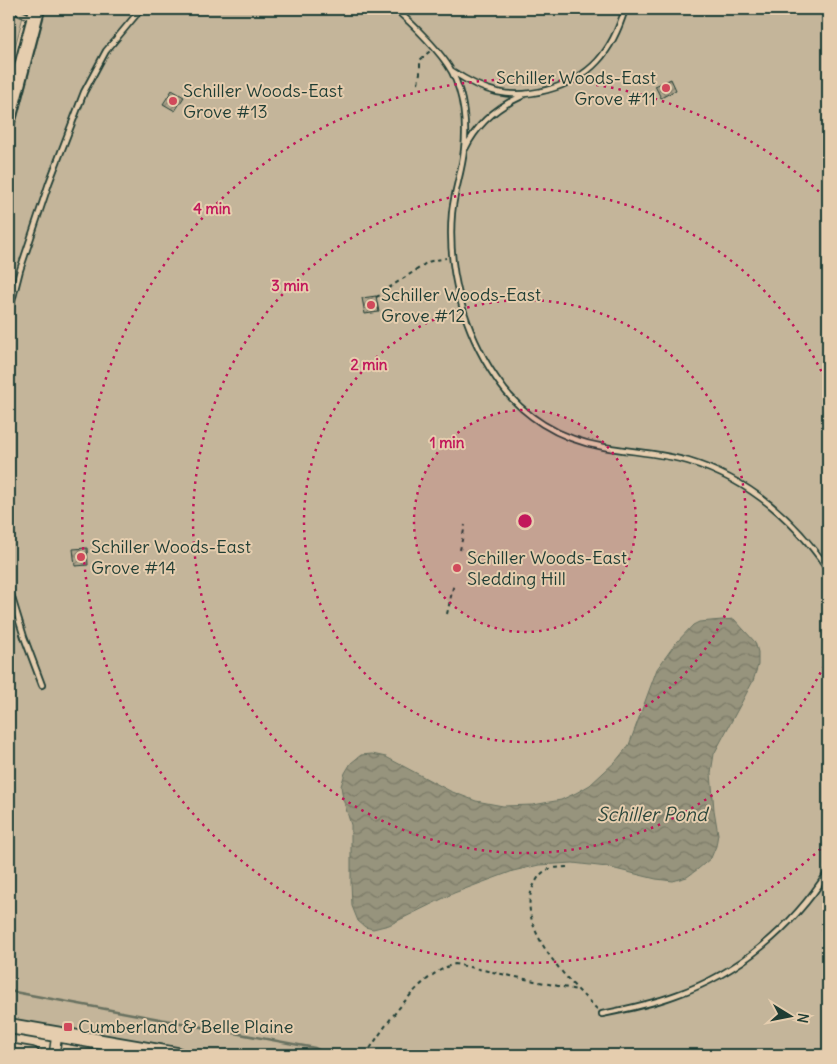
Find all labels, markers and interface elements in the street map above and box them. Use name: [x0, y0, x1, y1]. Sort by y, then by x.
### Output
place label: Schiller Woods-East Grove #11: [496, 66, 656, 110]
place label: Schiller Woods-East Grove #13: [183, 79, 343, 123]
marker: Schiller Woods-East Grove #11: [660, 82, 672, 94]
marker: Schiller Woods-East Grove #13: [167, 95, 179, 107]
text: 4 min: [193, 199, 231, 218]
text: 3 min: [271, 276, 309, 295]
place label: Schiller Woods-East Grove #12: [381, 283, 541, 327]
marker: Schiller Woods-East Grove #12: [365, 299, 377, 311]
text: 2 min: [351, 355, 388, 374]
text: 1 min: [430, 433, 465, 452]
centre of rings: [516, 512, 534, 530]
place label: Schiller Woods-East Grove #14: [91, 535, 251, 579]
place label: Schiller Woods-East Sledding Hill: [467, 546, 627, 590]
marker: Schiller Woods-East Grove #14: [75, 551, 87, 563]
marker: Schiller Woods-East Sledding Hill: [451, 562, 463, 574]
water label: Schiller Pond: [597, 802, 710, 826]
north arrow: [764, 992, 814, 1042]
text: N: [793, 1012, 813, 1025]
place label: Cumberland & Belle Plaine: [78, 1015, 293, 1038]
marker: Cumberland & Belle Plaine: [62, 1021, 74, 1033]

